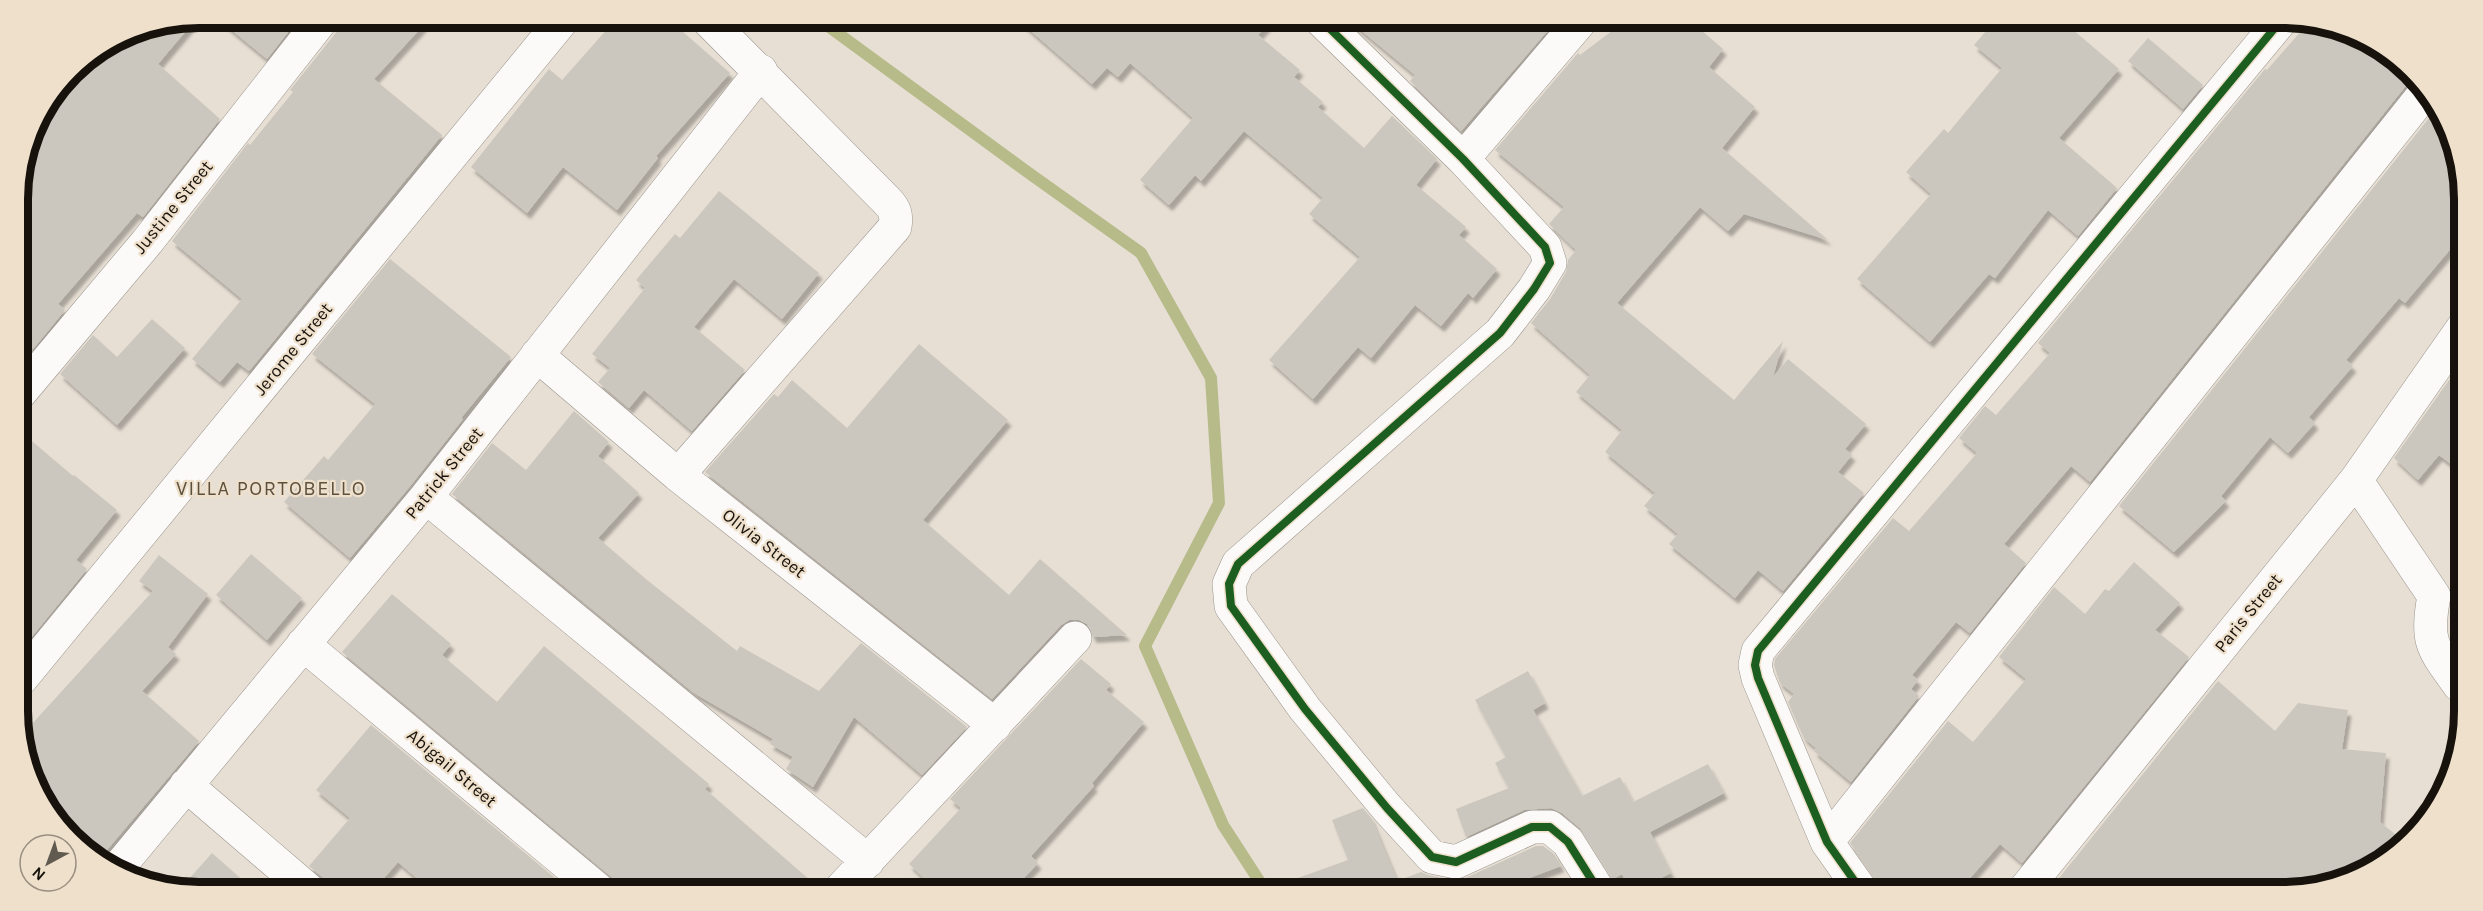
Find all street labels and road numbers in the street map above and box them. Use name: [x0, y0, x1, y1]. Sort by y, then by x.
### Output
street label: Justine Street: [129, 156, 217, 258]
street label: Jerome Street: [249, 298, 337, 400]
street label: Patrick Street: [400, 423, 488, 523]
street label: Olivia Street: [718, 504, 810, 583]
street label: Paris Street: [2210, 569, 2287, 657]
street label: Abigail Street: [403, 724, 502, 812]

